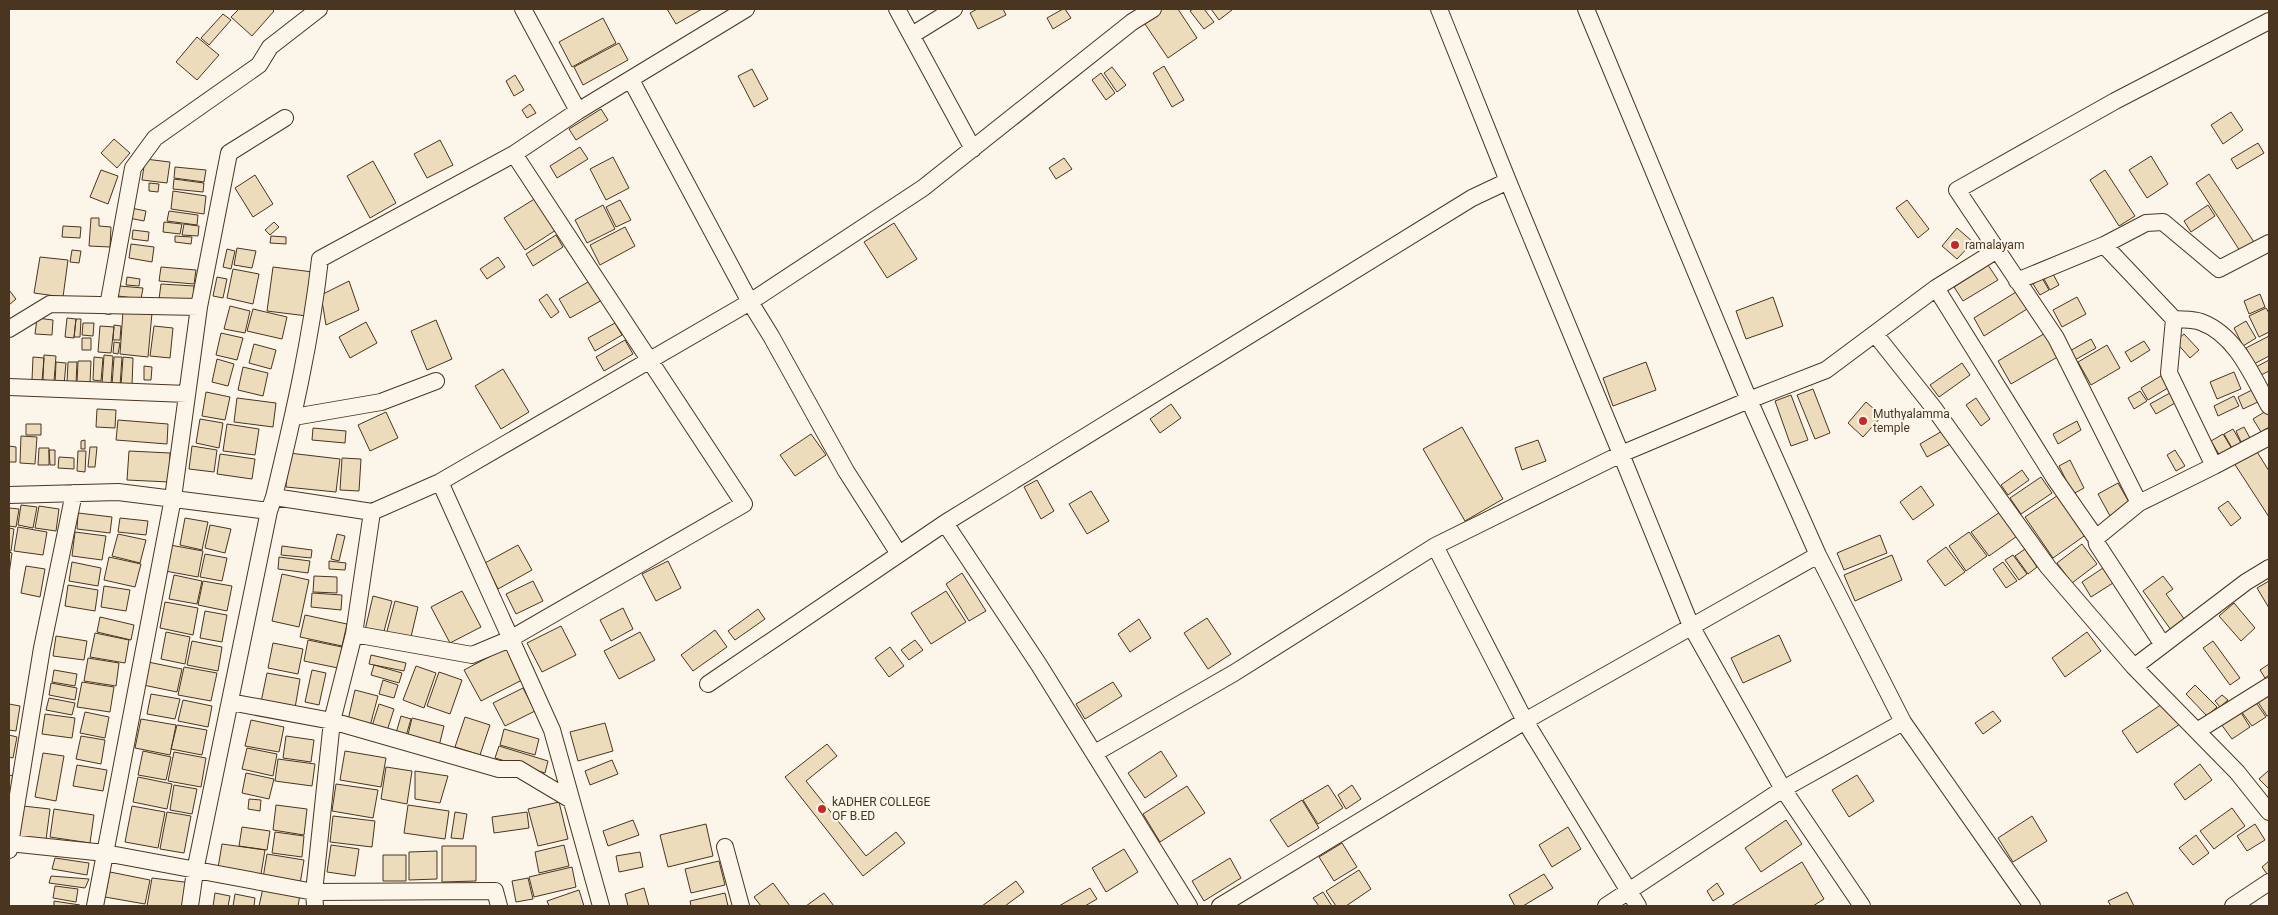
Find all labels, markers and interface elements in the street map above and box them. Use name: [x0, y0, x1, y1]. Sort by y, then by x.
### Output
place label: ramalayam: [1965, 238, 2024, 252]
marker: ramalayam: [1949, 239, 1961, 251]
place label: Muthyalamma temple: [1873, 407, 1950, 435]
marker: Muthyalamma temple: [1857, 415, 1869, 427]
place label: kADHER COLLEGE OF B.ED: [832, 795, 931, 823]
marker: kADHER COLLEGE OF B.ED: [816, 803, 828, 815]

